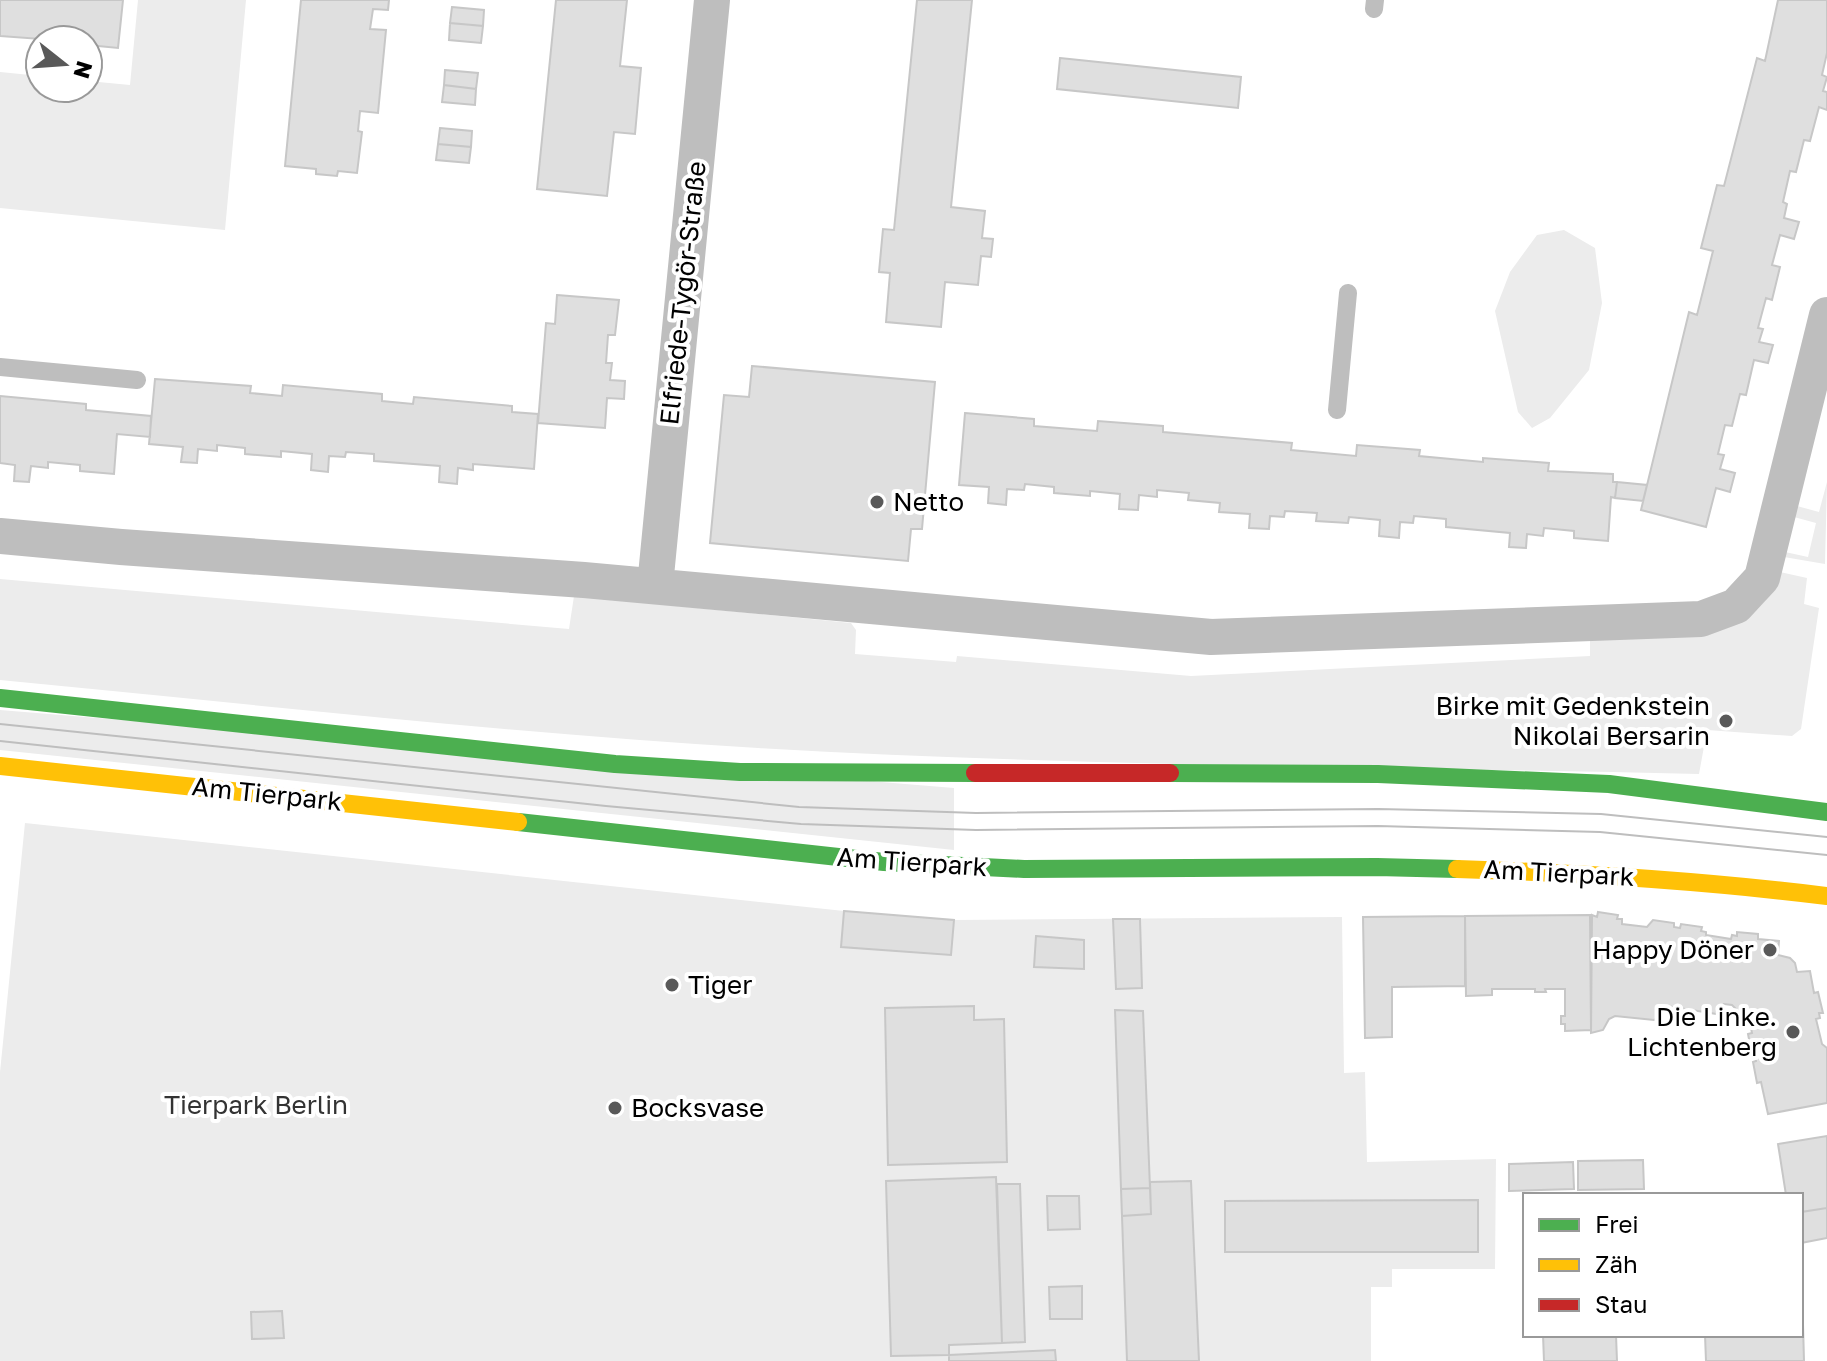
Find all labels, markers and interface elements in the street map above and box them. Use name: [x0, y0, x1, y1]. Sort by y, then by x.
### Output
north arrow: [24, 24, 104, 104]
text: N: [68, 58, 99, 82]
street label: Elfriede-Tygör-Straße: [653, 160, 712, 426]
place label: Netto: [893, 486, 964, 517]
marker: Netto: [868, 493, 886, 511]
place label: Birke mit Gedenkstein Nikolai Bersarin: [1435, 690, 1710, 751]
marker: Birke mit Gedenkstein Nikolai Bersarin: [1717, 712, 1735, 730]
street label: Am Tierpark: [190, 770, 344, 817]
street label: Am Tierpark: [836, 841, 989, 882]
street label: Am Tierpark: [1483, 853, 1635, 892]
place label: Happy Döner: [1592, 934, 1754, 965]
marker: Happy Döner: [1761, 941, 1779, 959]
place label: Tiger: [688, 969, 752, 1000]
marker: Tiger: [663, 976, 681, 994]
place label: Die Linke. Lichtenberg: [1627, 1001, 1777, 1062]
marker: Die Linke. Lichtenberg: [1784, 1023, 1802, 1041]
park label: Tierpark Berlin: [164, 1089, 348, 1120]
place label: Bocksvase: [631, 1092, 764, 1123]
marker: Bocksvase: [606, 1099, 624, 1117]
legend: [1523, 1193, 1803, 1337]
text: Frei: [1595, 1209, 1639, 1238]
text: Zäh: [1595, 1249, 1638, 1278]
text: Stau: [1595, 1289, 1648, 1318]

